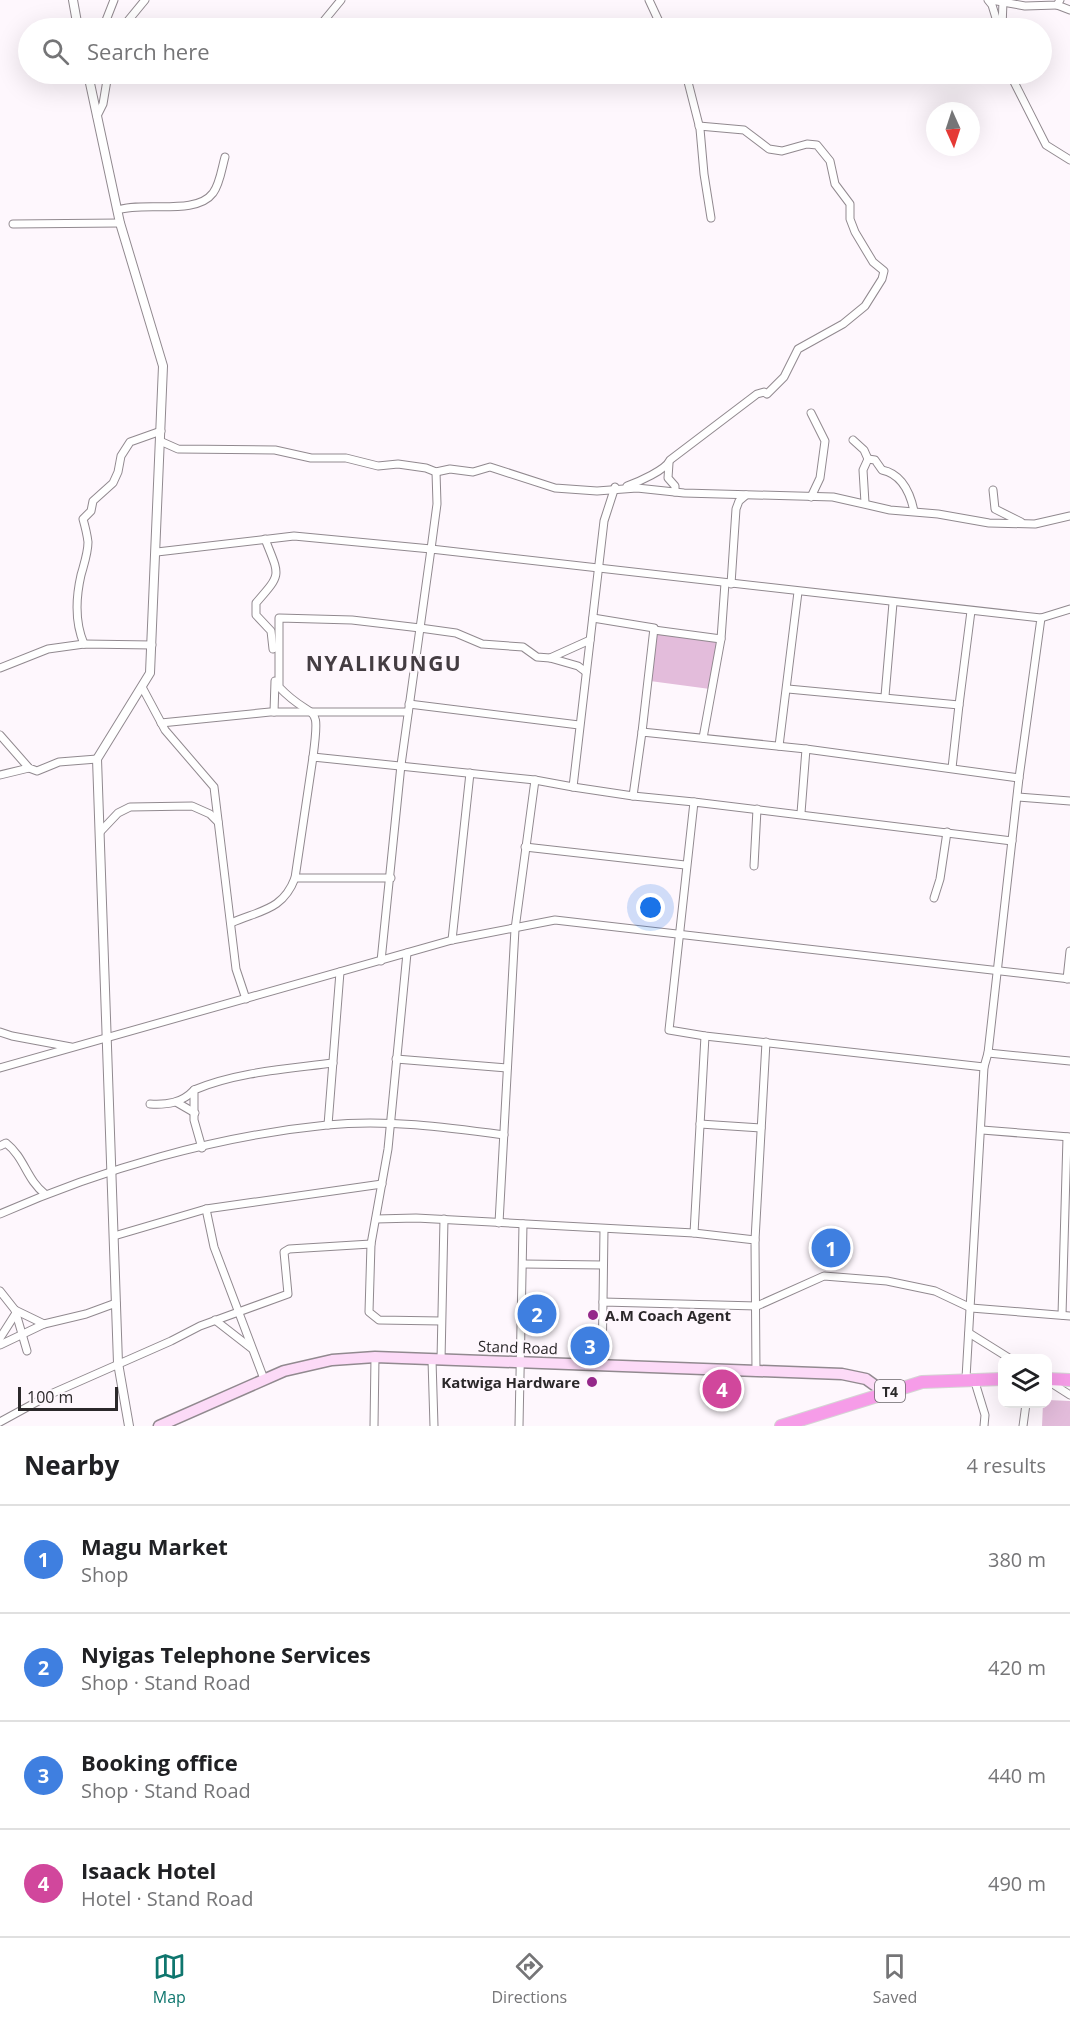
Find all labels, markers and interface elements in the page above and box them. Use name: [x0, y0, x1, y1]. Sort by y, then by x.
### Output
search box: [18, 18, 1052, 84]
icon: search: [39, 35, 72, 68]
text: Search here: [87, 36, 210, 66]
north arrow: [926, 102, 980, 156]
district label: NYALIKUNGU: [306, 649, 462, 677]
your location: [636, 893, 665, 922]
pin: 1: [812, 1226, 850, 1270]
pin: 2: [518, 1292, 556, 1336]
place label: A.M Coach Agent: [605, 1305, 732, 1325]
marker: A.M Coach Agent: [586, 1308, 600, 1322]
pin: 3: [570, 1324, 610, 1368]
street label: Stand Road: [478, 1336, 558, 1358]
map controls: [998, 1354, 1052, 1408]
button: layers: [998, 1354, 1052, 1408]
pin: 4: [702, 1366, 742, 1412]
place label: Katwiga Hardware: [441, 1372, 580, 1392]
marker: Katwiga Hardware: [585, 1375, 599, 1389]
road number: T4: [875, 1380, 905, 1402]
scale bar: [18, 1384, 118, 1412]
text: 100 m: [27, 1386, 73, 1408]
text: Nearby: [24, 1447, 119, 1483]
text: 4 results: [966, 1452, 1046, 1479]
text: Magu Market: [81, 1531, 228, 1561]
text: 1: [38, 1546, 49, 1573]
text: 380 m: [988, 1546, 1046, 1573]
text: Shop: [81, 1561, 129, 1588]
text: Nyigas Telephone Services: [81, 1639, 371, 1669]
text: 2: [38, 1654, 49, 1681]
text: 420 m: [988, 1654, 1046, 1681]
text: Shop · Stand Road: [81, 1669, 251, 1696]
text: Booking office: [81, 1747, 238, 1777]
text: 3: [38, 1762, 49, 1789]
text: 440 m: [988, 1762, 1046, 1789]
text: Shop · Stand Road: [81, 1777, 251, 1804]
text: Isaack Hotel: [81, 1855, 216, 1885]
text: 4: [38, 1870, 49, 1897]
text: 490 m: [988, 1870, 1046, 1897]
text: Hotel · Stand Road: [81, 1885, 253, 1912]
tab: Map: [153, 1950, 186, 2008]
tab: Directions: [491, 1950, 567, 2008]
tab: Saved: [873, 1950, 917, 2008]

